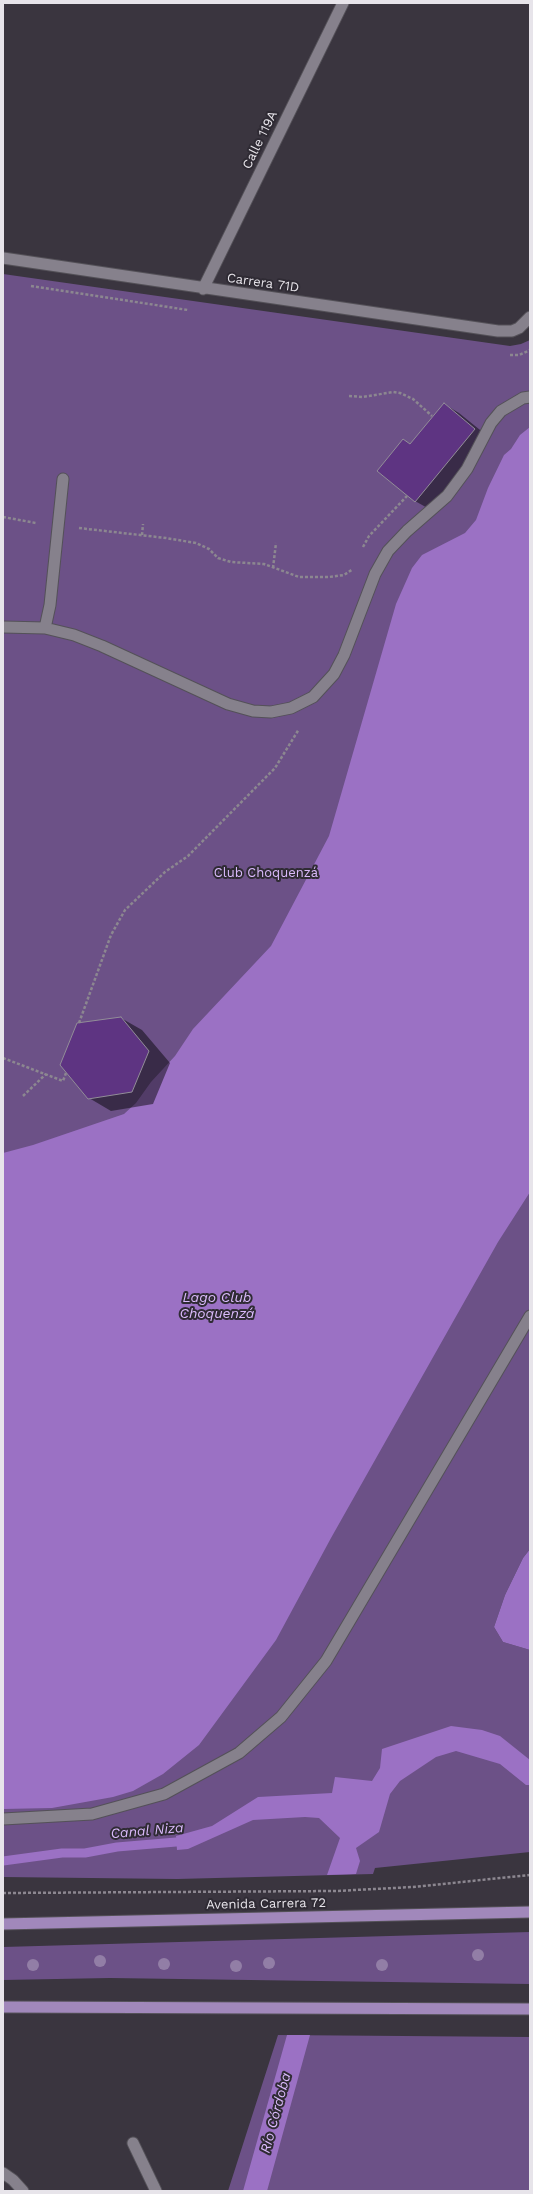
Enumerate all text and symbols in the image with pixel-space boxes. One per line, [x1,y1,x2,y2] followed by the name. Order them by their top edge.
[239,108,281,172] street label: Calle 119A
[226,270,300,296] street label: Carrera 71D
[214,865,318,881] park label: Club Choquenzá
[180,1290,254,1322] water label: Lago Club Choquenzá
[110,1819,184,1843] water label: Canal Niza
[206,1895,326,1913] street label: Avenida Carrera 72
[257,2071,295,2155] water label: Río Córdoba

